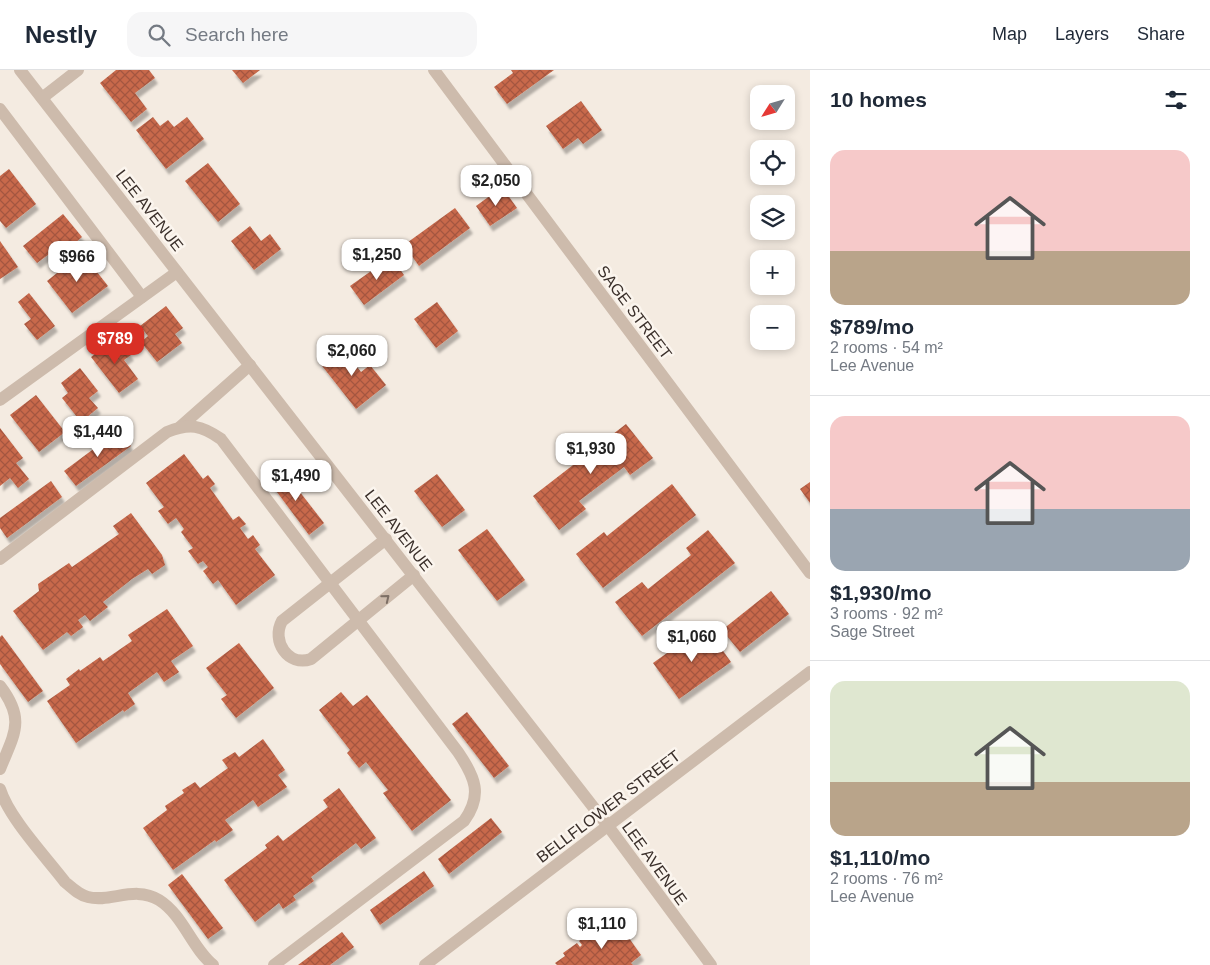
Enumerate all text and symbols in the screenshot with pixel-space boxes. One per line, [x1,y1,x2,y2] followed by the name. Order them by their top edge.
[127,12,477,57] search box
[25,21,97,48] text: Nestly
[145,21,173,49] icon: search
[185,24,289,45] text: Search here
[992,24,1027,44] text: Map
[1055,24,1109,44] text: Layers
[1137,24,1185,44] text: Share
[750,85,795,130] north arrow
[750,85,795,350] map controls
[1162,86,1190,114] icon: filters
[830,88,927,111] text: 10 homes
[750,140,795,185] button: locate
[455,164,537,207] pin: $2,050
[113,166,187,254] street label: LEE AVENUE
[472,172,520,189] text: $2,050
[965,183,1055,273] icon: home
[750,195,795,240] button: layers
[336,238,418,281] pin: $1,250
[47,240,107,283] pin: $966
[353,246,401,263] text: $1,250
[59,248,95,265] text: $966
[750,250,795,295] button: +
[594,262,675,362] street label: SAGE STREET
[750,305,795,350] button: −
[830,315,914,338] text: $789/mo
[85,322,145,365] pin: $789
[97,330,133,347] text: $789
[311,334,393,377] pin: $2,060
[830,339,943,356] text: 2 rooms · 54 m²
[328,342,376,359] text: $2,060
[830,357,914,374] text: Lee Avenue
[57,416,139,458] pin: $1,440
[74,423,122,440] text: $1,440
[550,432,632,475] pin: $1,930
[567,440,615,457] text: $1,930
[965,448,1055,538] icon: home
[255,460,337,502] pin: $1,490
[272,467,320,484] text: $1,490
[362,486,436,574] street label: LEE AVENUE
[830,581,932,604] text: $1,930/mo
[380,594,389,603] one-way arrow
[830,605,943,622] text: 3 rooms · 92 m²
[651,620,733,663] pin: $1,060
[830,623,915,640] text: Sage Street
[668,628,716,645] text: $1,060
[965,713,1055,803] icon: home
[533,747,684,866] street label: BELLFLOWER STREET
[619,818,690,908] street label: LEE AVENUE
[830,846,930,869] text: $1,110/mo
[830,870,943,887] text: 2 rooms · 76 m²
[830,888,914,905] text: Lee Avenue
[561,908,643,950] pin: $1,110
[578,915,626,932] text: $1,110

